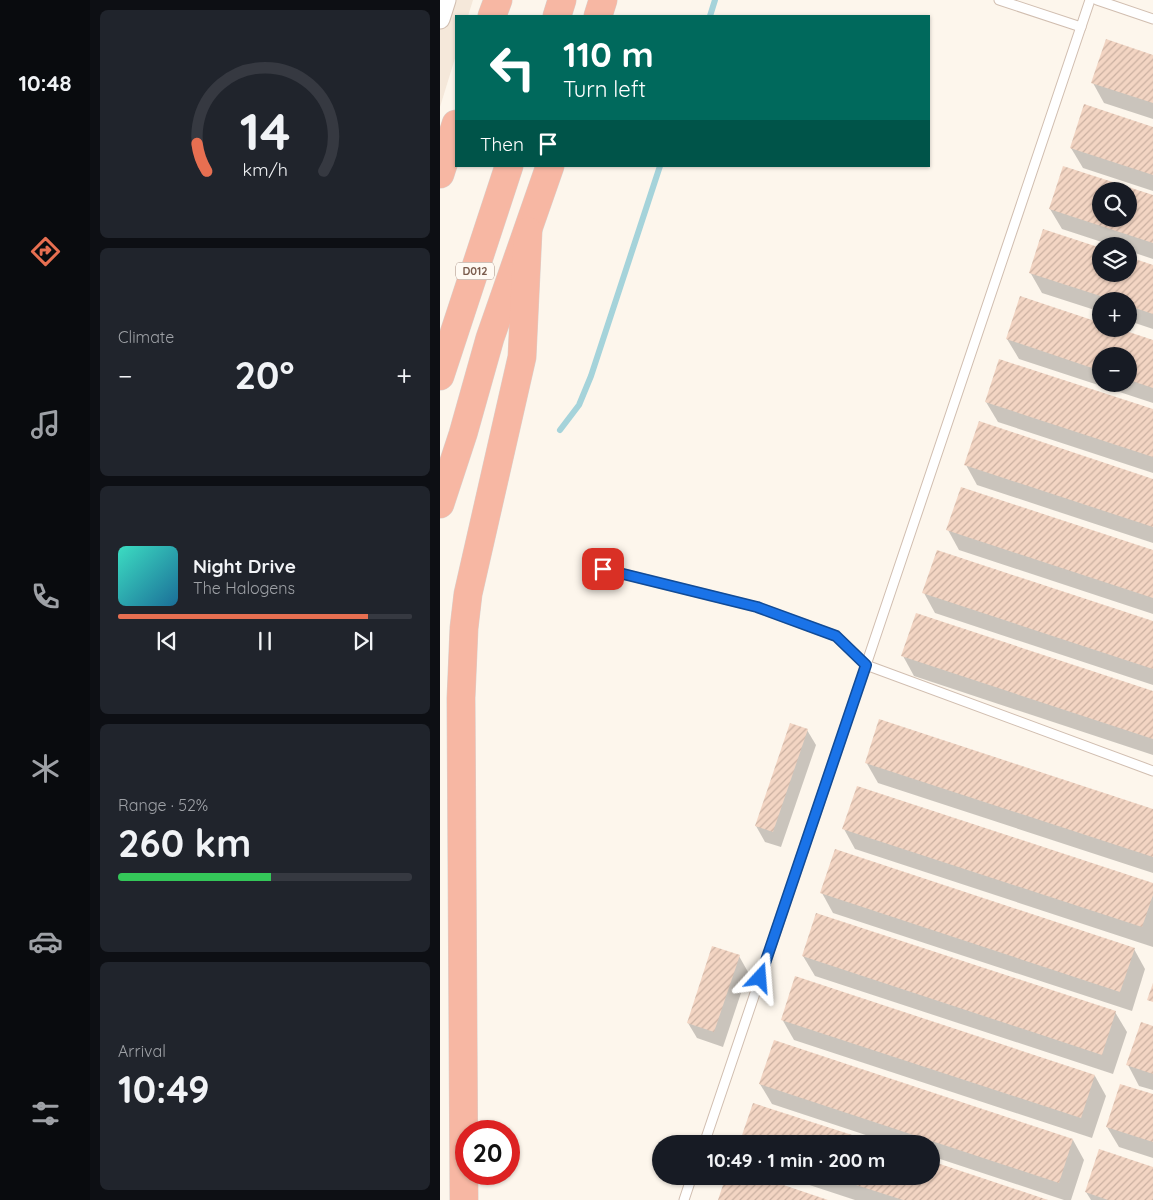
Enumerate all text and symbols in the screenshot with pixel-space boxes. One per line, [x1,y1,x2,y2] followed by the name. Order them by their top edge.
[563,32,654,76] text: 110 m
[480,35,545,100] icon: left
[18,69,72,97] text: 10:48
[563,75,646,103] text: Turn left
[240,98,290,163] text: 14
[534,130,562,158] icon: arrive
[480,132,524,156] text: Then
[242,158,288,180] text: km/h
[1092,182,1137,392] map controls
[1092,182,1137,227] button: search
[28,234,63,269] icon: directions
[1092,237,1137,282] button: layers
[456,262,494,280] road number: D012
[1092,292,1137,337] button: +
[118,327,174,347] text: Climate
[1092,347,1137,392] button: −
[234,351,294,399] text: 20°
[118,358,133,393] text: −
[396,358,412,393] text: +
[28,407,63,442] icon: music
[582,548,624,590] pin
[193,554,296,578] text: Night Drive
[589,555,617,583] icon: arrive
[193,578,295,598] text: The Halogens
[28,579,63,614] icon: phone
[153,627,181,655] icon: previous
[251,627,279,655] icon: pause
[349,627,377,655] icon: next
[28,751,63,786] icon: climate
[118,795,208,815] text: Range · 52%
[118,819,251,867] text: 260 km
[28,924,63,959] icon: car
[733,951,785,1003] position arrow
[118,1041,166,1061] text: Arrival
[118,1065,210,1113] text: 10:49
[28,1096,63,1131] icon: filters
[455,1120,520,1185] speed limit sign: 20
[707,1148,885,1172] text: 10:49 · 1 min · 200 m

